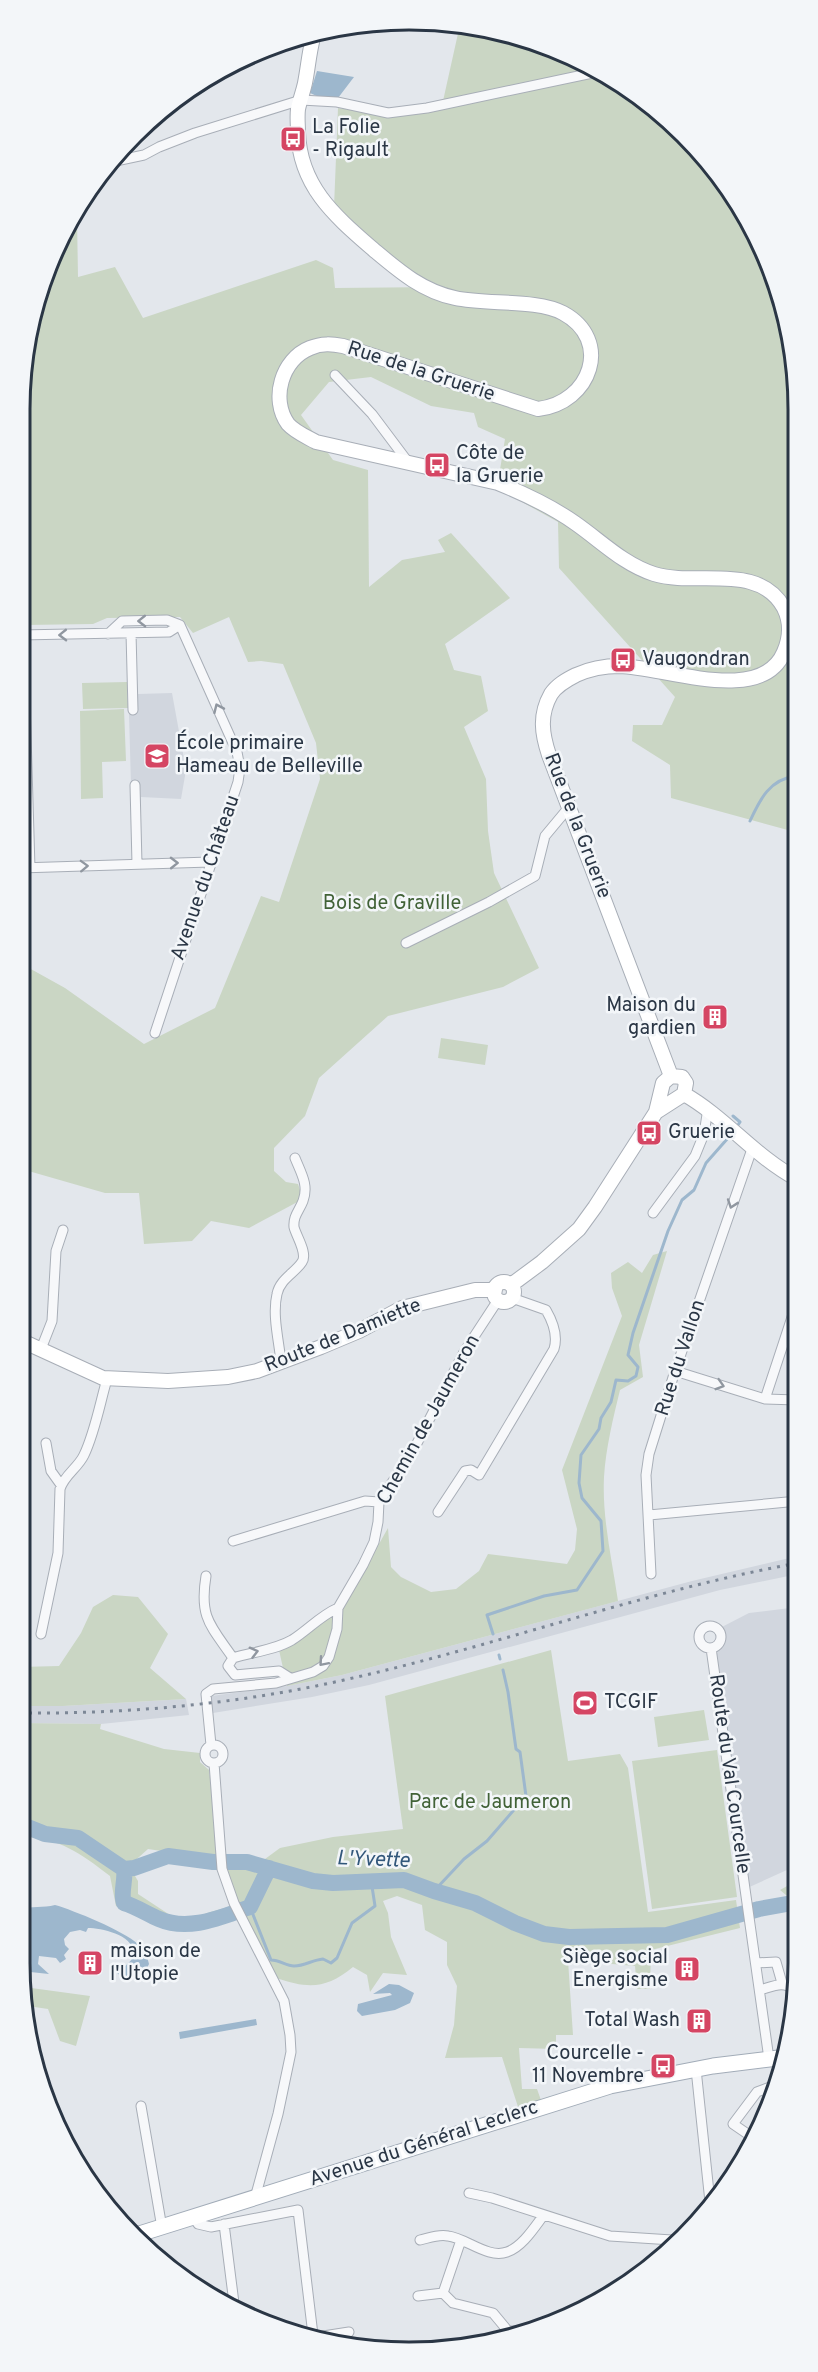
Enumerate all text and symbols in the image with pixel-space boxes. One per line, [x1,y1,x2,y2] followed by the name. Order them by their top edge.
[312,115,389,164] place label: La Folie - Rigault
[278,124,308,154] bus stop icon: La Folie - Rigault
[344,336,498,408] street label: Rue de la Gruerie
[456,441,543,490] place label: Côte de la Gruerie
[422,450,452,480] bus stop icon: Côte de la Gruerie
[137,614,146,627] one-way arrow
[59,628,68,641] one-way arrow
[608,645,638,675] bus stop icon: Vaugondran
[642,647,750,673] place label: Vaugondran
[213,703,225,714] one-way arrow
[176,729,363,780] place label: École primaire Hameau de Belleville
[142,741,172,771] school or university icon: École primaire Hameau de Belleville
[537,750,617,902] street label: Rue de la Gruerie
[166,792,246,964] street label: Avenue du Château
[169,857,178,869] one-way arrow
[79,860,88,873] one-way arrow
[323,891,461,917] park label: Bois de Graville
[606,993,696,1042] place label: Maison du gardien
[700,1002,730,1032] building icon: Maison du gardien
[634,1118,664,1148] bus stop icon: Gruerie
[668,1120,735,1146] place label: Gruerie
[727,1198,740,1209] one-way arrow
[261,1293,425,1379] street label: Route de Damiette
[650,1296,712,1420] street label: Rue du Vallon
[371,1330,487,1510] street label: Chemin de Jaumeron
[714,1378,725,1390] one-way arrow
[249,1647,259,1660] one-way arrow
[319,1656,330,1667] one-way arrow
[702,1672,756,1876] street label: Route du Val Courcelle
[570,1688,600,1718] sports icon: TCGIF
[604,1690,658,1716] place label: TCGIF
[409,1790,571,1816] park label: Parc de Jaumeron
[336,1845,411,1875] water label: L'Yvette
[110,1939,201,1988] place label: maison de l'Utopie
[562,1945,668,1994] place label: Siège social Energisme
[75,1948,105,1978] building icon: maison de l'Utopie
[672,1954,702,1984] building icon: Siège social Energisme
[684,2006,714,2036] building icon: Total Wash
[584,2008,680,2034] place label: Total Wash
[532,2041,644,2090] place label: Courcelle - 11 Novembre
[648,2051,678,2081] bus stop icon: Courcelle - 11 Novembre
[306,2095,542,2193] street label: Avenue du Général Leclerc

